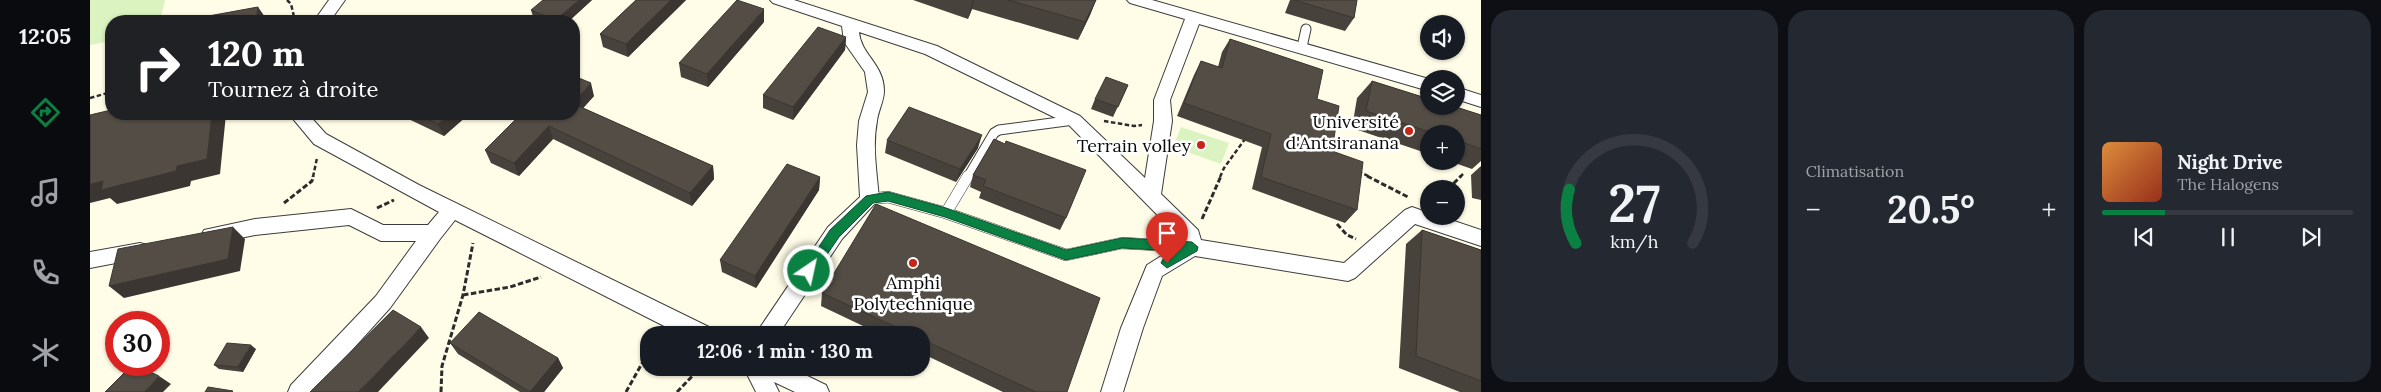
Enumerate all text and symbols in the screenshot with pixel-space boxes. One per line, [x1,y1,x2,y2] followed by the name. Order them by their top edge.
[1420,15,1465,225] map controls
[1420,15,1465,60] button: sound
[19,22,71,50] text: 12:05
[208,31,305,76] text: 120 m
[125,35,190,100] icon: right
[1420,70,1465,115] button: layers
[208,75,378,103] text: Tournez à droite
[28,95,63,130] icon: directions
[1286,110,1399,154] place label: Université d'Antsiranana
[1403,125,1415,137] marker: Université d'Antsiranana
[1420,125,1465,170] button: +
[1077,134,1191,157] place label: Terrain volley
[1195,139,1207,151] marker: Terrain volley
[2177,150,2283,174] text: Night Drive
[1806,161,1904,181] text: Climatisation
[1608,170,1660,236] text: 27
[2177,174,2279,194] text: The Halogens
[28,175,63,210] icon: music
[1420,180,1465,225] button: −
[1887,185,1975,233] text: 20.5°
[1806,192,1821,228] text: −
[2041,192,2056,228] text: +
[1146,212,1188,263] pin
[1153,219,1181,247] icon: arrive
[2130,223,2158,251] icon: previous
[2214,223,2242,251] icon: pause
[2297,223,2325,251] icon: next
[1610,230,1659,253] text: km/h
[782,244,834,296] position arrow
[28,255,63,290] icon: phone
[907,257,919,269] marker: Amphi Polytechnique
[853,271,973,315] place label: Amphi Polytechnique
[105,311,170,376] speed limit sign: 30
[28,335,63,370] icon: climate
[697,339,873,363] text: 12:06 · 1 min · 130 m

